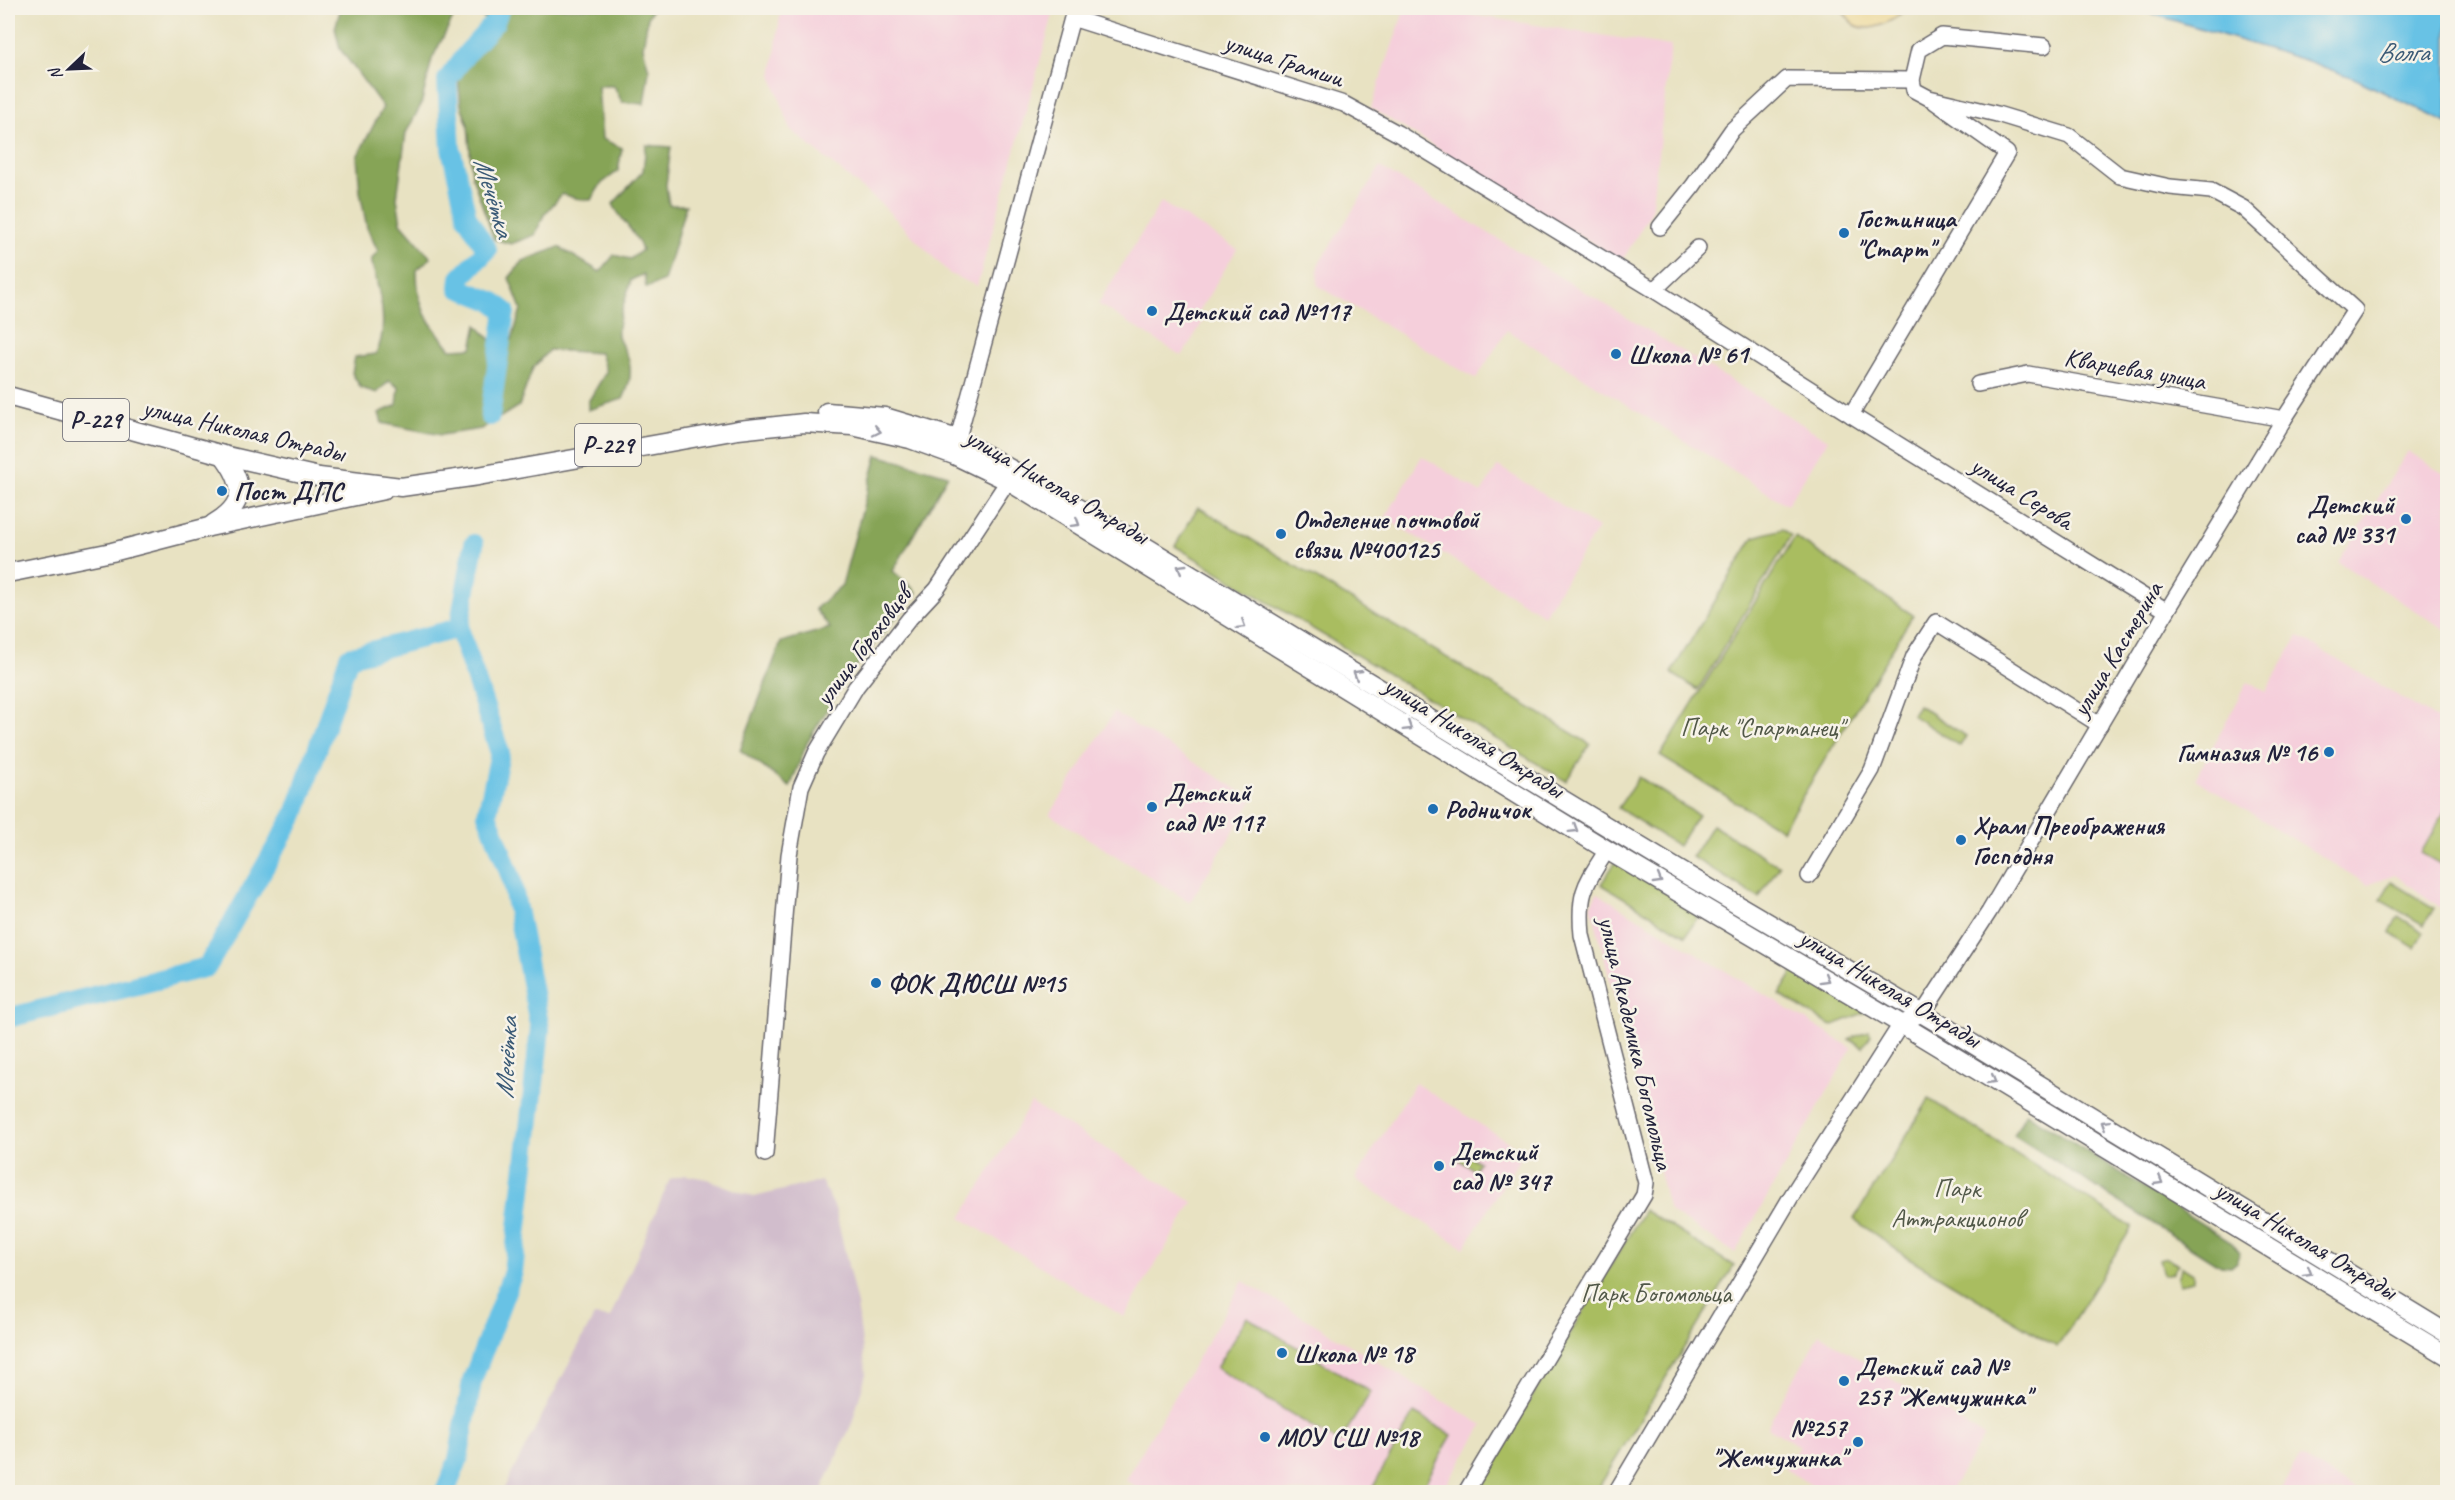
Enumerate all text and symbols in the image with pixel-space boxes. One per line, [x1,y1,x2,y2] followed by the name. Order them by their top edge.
[1218,25,1349,95] street label: улица Грамши
[2377,35,2431,69] water label: Волга
[39,39,99,99] north arrow
[44,63,67,83] text: N
[466,153,523,243] water label: Мечётка
[1856,202,1958,265] place label: Гостиница "Старт"
[1837,226,1851,240] marker: Гостиница "Старт"
[1164,295,1352,328] place label: Детский сад №117
[1145,304,1159,318] marker: Детский сад №117
[1628,338,1751,371] place label: Школа № 61
[2062,340,2210,398] street label: Кварцевая улица
[1609,347,1623,361] marker: Школа № 61
[138,390,350,470] street label: улица Николая Отрады
[63,399,129,441] road number: Р-229
[958,419,1157,553] street label: улица Николая Отрады
[871,423,881,436] one-way arrow
[575,424,641,466] road number: Р-229
[1963,448,2081,539] street label: улица Серова
[234,475,346,508] place label: Пост ДПС
[215,484,229,498] marker: Пост ДПС
[2294,488,2397,551] place label: Детский сад № 331
[1293,503,1481,566] place label: Отделение почтовой связи №400125
[2399,512,2413,526] marker: Детский сад № 331
[1069,515,1080,526] one-way arrow
[1274,527,1288,541] marker: Отделение почтовой связи №400125
[1177,564,1187,576] one-way arrow
[2063,574,2171,724] street label: улица Кастерина
[806,575,922,714] street label: улица Гороховцев
[1236,617,1246,629] one-way arrow
[1376,667,1572,807] street label: улица Николая Отрады
[1353,669,1363,681] one-way arrow
[1681,711,1848,744] park label: Парк "Спартанец"
[1402,719,1412,731] one-way arrow
[2177,736,2319,769] place label: Гимназия № 16
[2322,745,2336,759] marker: Гимназия № 16
[1164,776,1266,839] place label: Детский сад № 117
[1445,793,1533,826] place label: Родничок
[1145,800,1159,814] marker: Детский сад № 117
[1426,802,1440,816] marker: Родничок
[1973,809,2165,872] place label: Храм Преображения Господня
[1567,822,1578,833] one-way arrow
[1954,833,1968,847] marker: Храм Преображения Господня
[1652,872,1662,884] one-way arrow
[1590,911,1682,1174] street label: улица Академика Богомольца
[1791,920,1989,1056] street label: улица Николая Отрады
[888,967,1068,1000] place label: ФОК ДЮСШ №15
[1819,972,1829,984] one-way arrow
[869,976,883,990] marker: ФОК ДЮСШ №15
[487,1014,525,1099] water label: Мечётка
[1986,1072,1996,1084] one-way arrow
[2101,1120,2111,1132] one-way arrow
[1451,1135,1553,1198] place label: Детский сад № 347
[1432,1159,1446,1173] marker: Детский сад № 347
[1891,1172,2029,1235] park label: Парк Аттракционов
[2207,1172,2405,1308] street label: улица Николая Отрады
[2153,1174,2163,1186] one-way arrow
[2302,1264,2312,1276] one-way arrow
[1581,1277,1733,1310] park label: Парк Богомольца
[1294,1337,1417,1370] place label: Школа № 18
[1275,1346,1289,1360] marker: Школа № 18
[1856,1350,2037,1413] place label: Детский сад № 257 "Жемчужинка"
[1837,1374,1851,1388] marker: Детский сад № 257 "Жемчужинка"
[1712,1411,1852,1474] place label: №257 "Жемчужинка"
[1277,1421,1422,1454] place label: МОУ СШ №18
[1258,1430,1272,1444] marker: МОУ СШ №18
[1851,1435,1865,1449] marker: №257 "Жемчужинка"

